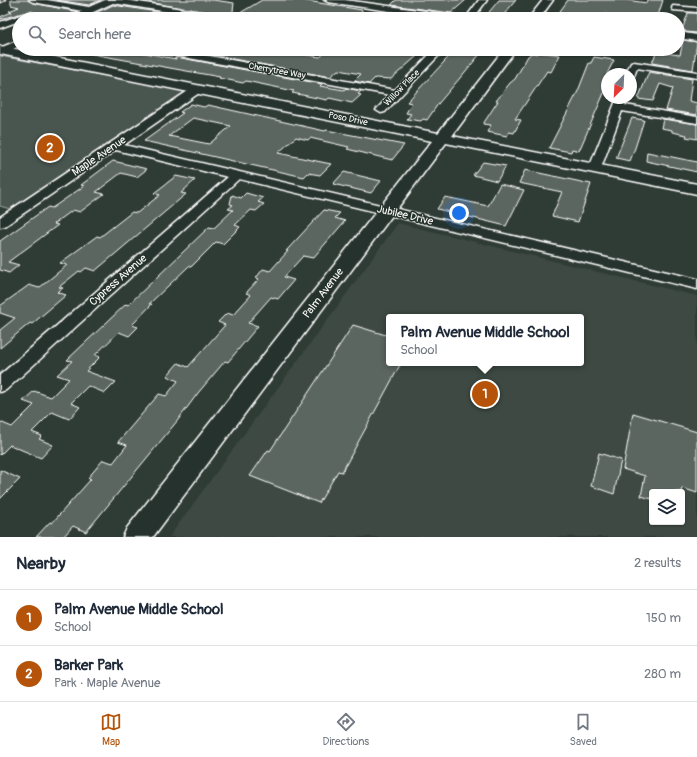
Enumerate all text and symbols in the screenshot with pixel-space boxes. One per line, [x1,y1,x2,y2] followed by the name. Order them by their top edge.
[12,12,685,56] search box
[26,23,48,45] icon: search
[58,25,131,44] text: Search here
[248,61,307,81] street label: Cherrytree Way
[382,67,423,109] street label: Willow Place
[601,68,637,104] north arrow
[327,110,369,128] street label: Poso Drive
[37,133,63,163] pin: 2
[69,133,129,179] street label: Maple Avenue
[376,202,435,228] street label: Jubilee Drive
[449,203,469,223] your location
[87,251,150,308] street label: Cypress Avenue
[300,265,346,321] street label: Palm Avenue
[386,314,584,366] popup
[400,323,570,342] text: Palm Avenue Middle School
[400,342,438,358] text: School
[472,379,498,409] pin: 1
[649,489,685,525] map controls
[649,489,685,525] button: layers
[16,553,65,574] text: Nearby
[634,555,681,571] text: 2 results
[54,600,224,619] text: Palm Avenue Middle School
[26,610,32,626] text: 1
[646,610,681,626] text: 150 m
[54,619,91,635] text: School
[54,656,123,675] text: Barker Park
[25,666,33,682] text: 2
[644,666,681,682] text: 280 m
[54,675,160,691] text: Park · Maple Avenue
[100,711,122,748] tab: Map
[322,711,369,748] tab: Directions
[570,711,597,748] tab: Saved

